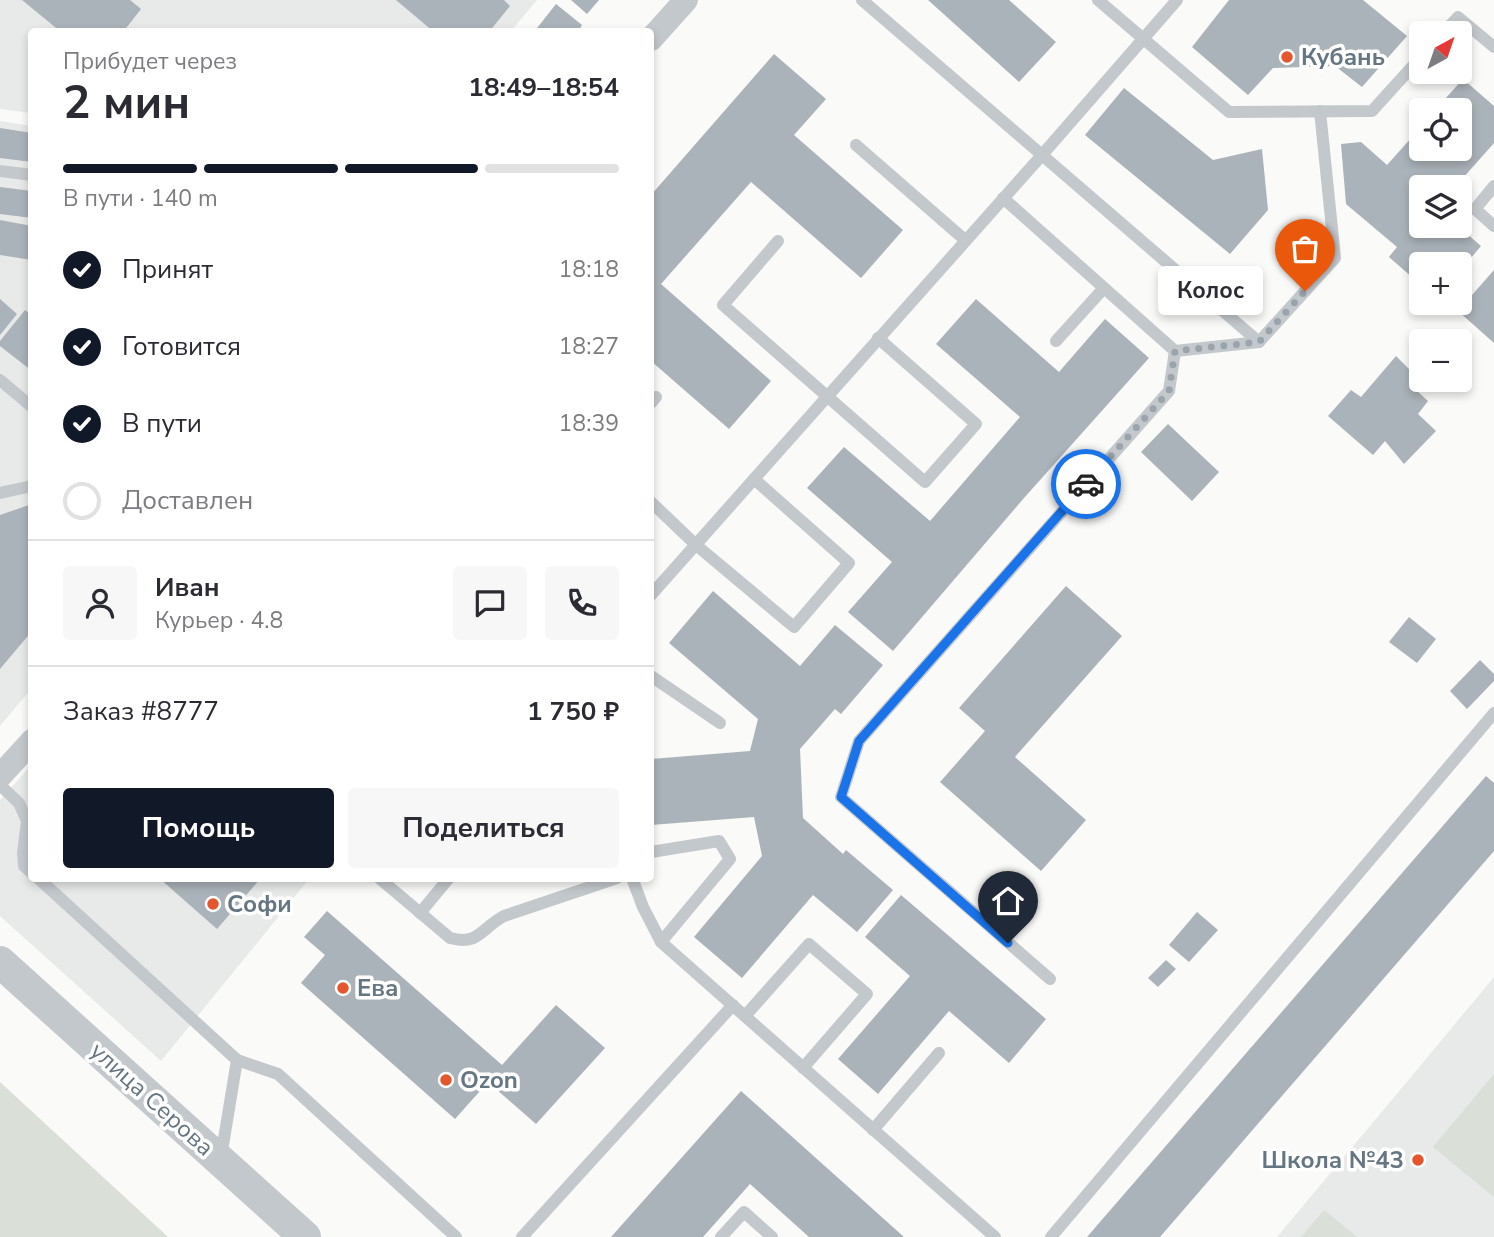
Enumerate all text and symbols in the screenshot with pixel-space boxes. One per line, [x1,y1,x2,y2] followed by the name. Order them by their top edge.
[1409,21,1472,84] north arrow
[1409,21,1472,392] map controls
[1301,41,1385,73] place label: Кубань
[63,46,237,77] text: Прибудет через
[1279,49,1295,65] marker: Кубань
[468,70,619,105] text: 18:49–18:54
[63,71,190,134] text: 2 мин
[1409,98,1472,161] button: locate
[1409,175,1472,238] button: layers
[63,183,218,214] text: В пути · 140 m
[1275,219,1335,291] pin
[1286,230,1324,268] icon: bag
[63,251,101,289] icon: check
[122,252,213,287] text: Принят
[1409,252,1472,315] button: +
[559,254,619,285] text: 18:18
[1158,266,1263,316] callout: Колос
[1177,275,1244,306] text: Колос
[63,328,101,366] icon: check
[122,329,241,364] text: Готовится
[1409,329,1472,392] button: −
[559,331,619,362] text: 18:27
[63,405,101,443] icon: check
[122,406,202,441] text: В пути
[559,408,619,439] text: 18:39
[1051,449,1121,519] courier
[1067,465,1105,503] icon: car
[122,483,253,518] text: Доставлен
[63,566,137,640] button: person
[453,566,527,640] button: chat
[545,566,619,640] button: phone
[155,570,220,605] text: Иван
[155,605,283,636] text: Курьер · 4.8
[63,694,219,729] text: Заказ #8777
[527,694,619,729] text: 1 750 ₽
[63,788,334,868] button: Помощь
[348,788,619,868] button: Поделиться
[978,871,1038,943] pin
[989,882,1027,920] icon: home
[227,888,292,920] place label: Софи
[205,896,221,912] marker: Софи
[357,972,398,1004] place label: Ева
[335,980,351,996] marker: Ева
[83,1035,221,1163] street label: улица Серова
[460,1064,518,1096] place label: Ozon
[438,1072,454,1088] marker: Ozon
[1261,1144,1404,1176] place label: Школа №43
[1410,1152,1426,1168] marker: Школа №43

